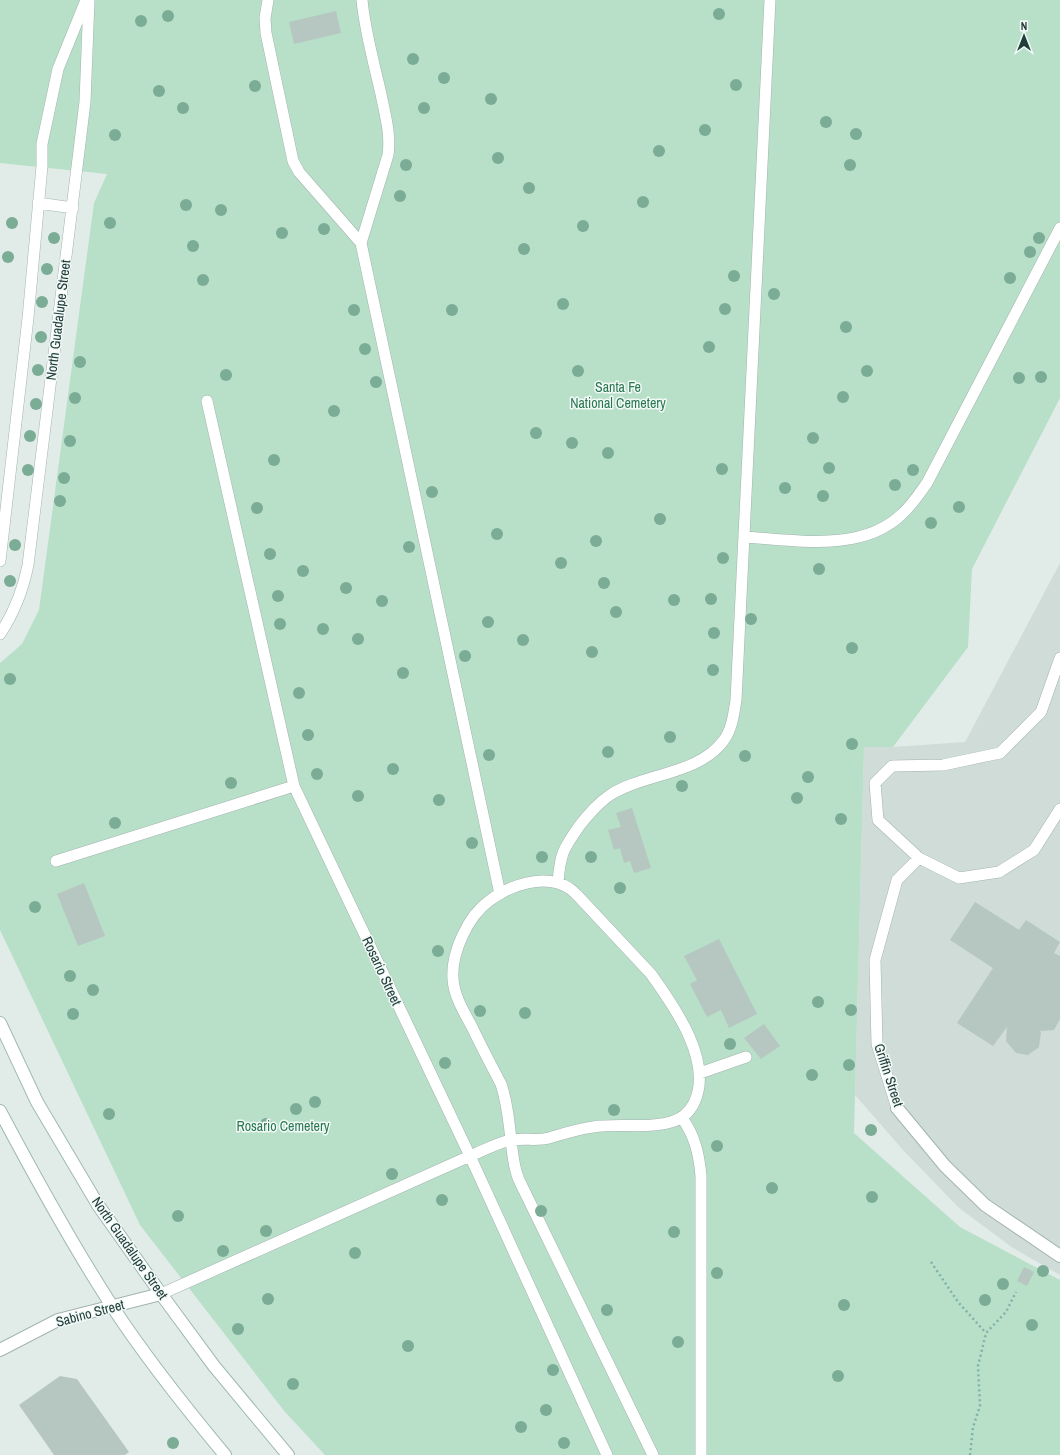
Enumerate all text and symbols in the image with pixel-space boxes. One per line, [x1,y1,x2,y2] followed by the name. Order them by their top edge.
[1004,16,1044,56] north arrow
[1021,19,1027,33] text: N
[42,259,74,381] street label: North Guadalupe Street
[570,378,666,412] park label: Santa Fe National Cemetery
[358,934,406,1008] street label: Rosario Street
[870,1041,908,1109] street label: Griffin Street
[236,1117,330,1135] park label: Rosario Cemetery
[88,1193,172,1303] street label: North Guadalupe Street
[54,1295,126,1331] street label: Sabino Street

